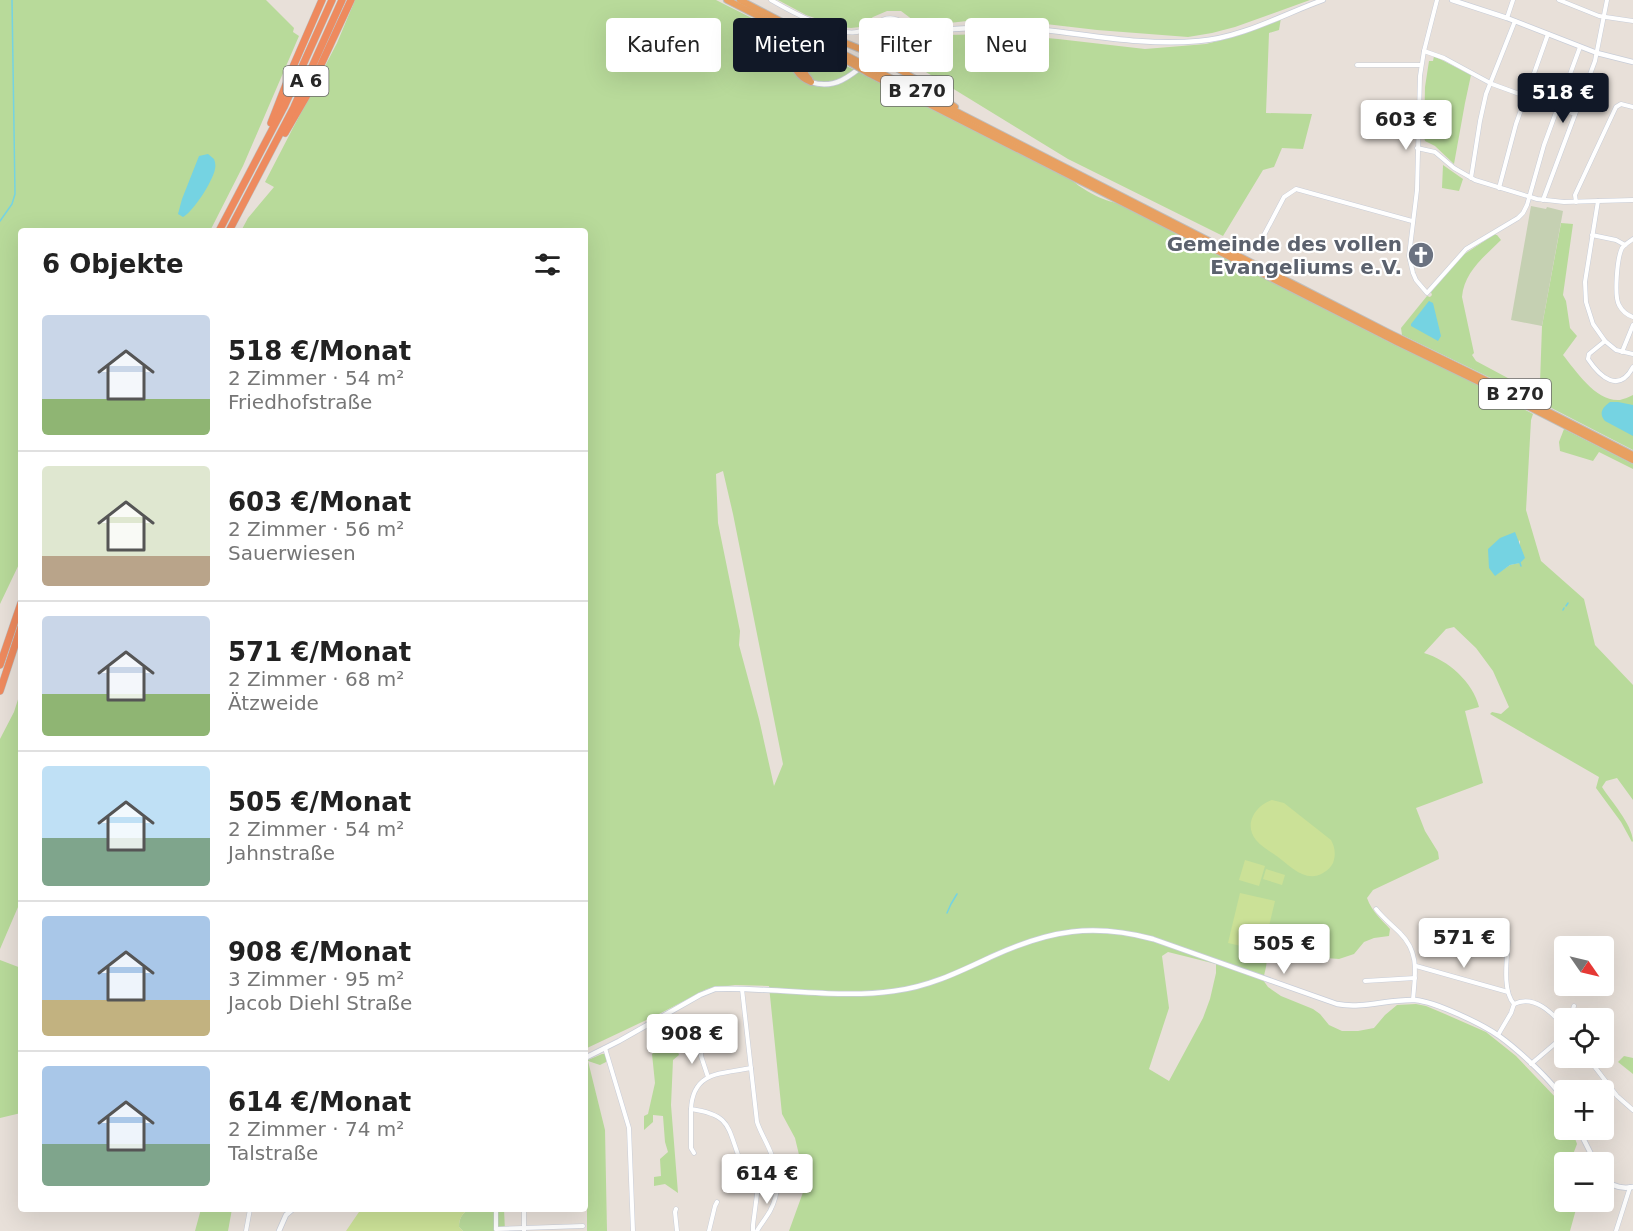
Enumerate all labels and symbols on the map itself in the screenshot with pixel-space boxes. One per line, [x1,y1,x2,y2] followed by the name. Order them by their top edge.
[284,66,328,96] road number: A 6
[1521,73,1605,124] pin: 518 €
[881,76,953,106] road number: B 270
[1364,100,1448,151] pin: 603 €
[1167,232,1402,279] place label: Gemeinde des vollen Evangeliums e.V.
[1406,240,1436,270] church icon: Gemeinde des vollen Evangeliums e.V.
[1479,379,1551,409] road number: B 270
[1422,918,1506,969] pin: 571 €
[1242,924,1326,975] pin: 505 €
[1554,936,1614,996] north arrow
[650,1014,734,1065] pin: 908 €
[725,1154,809,1205] pin: 614 €

